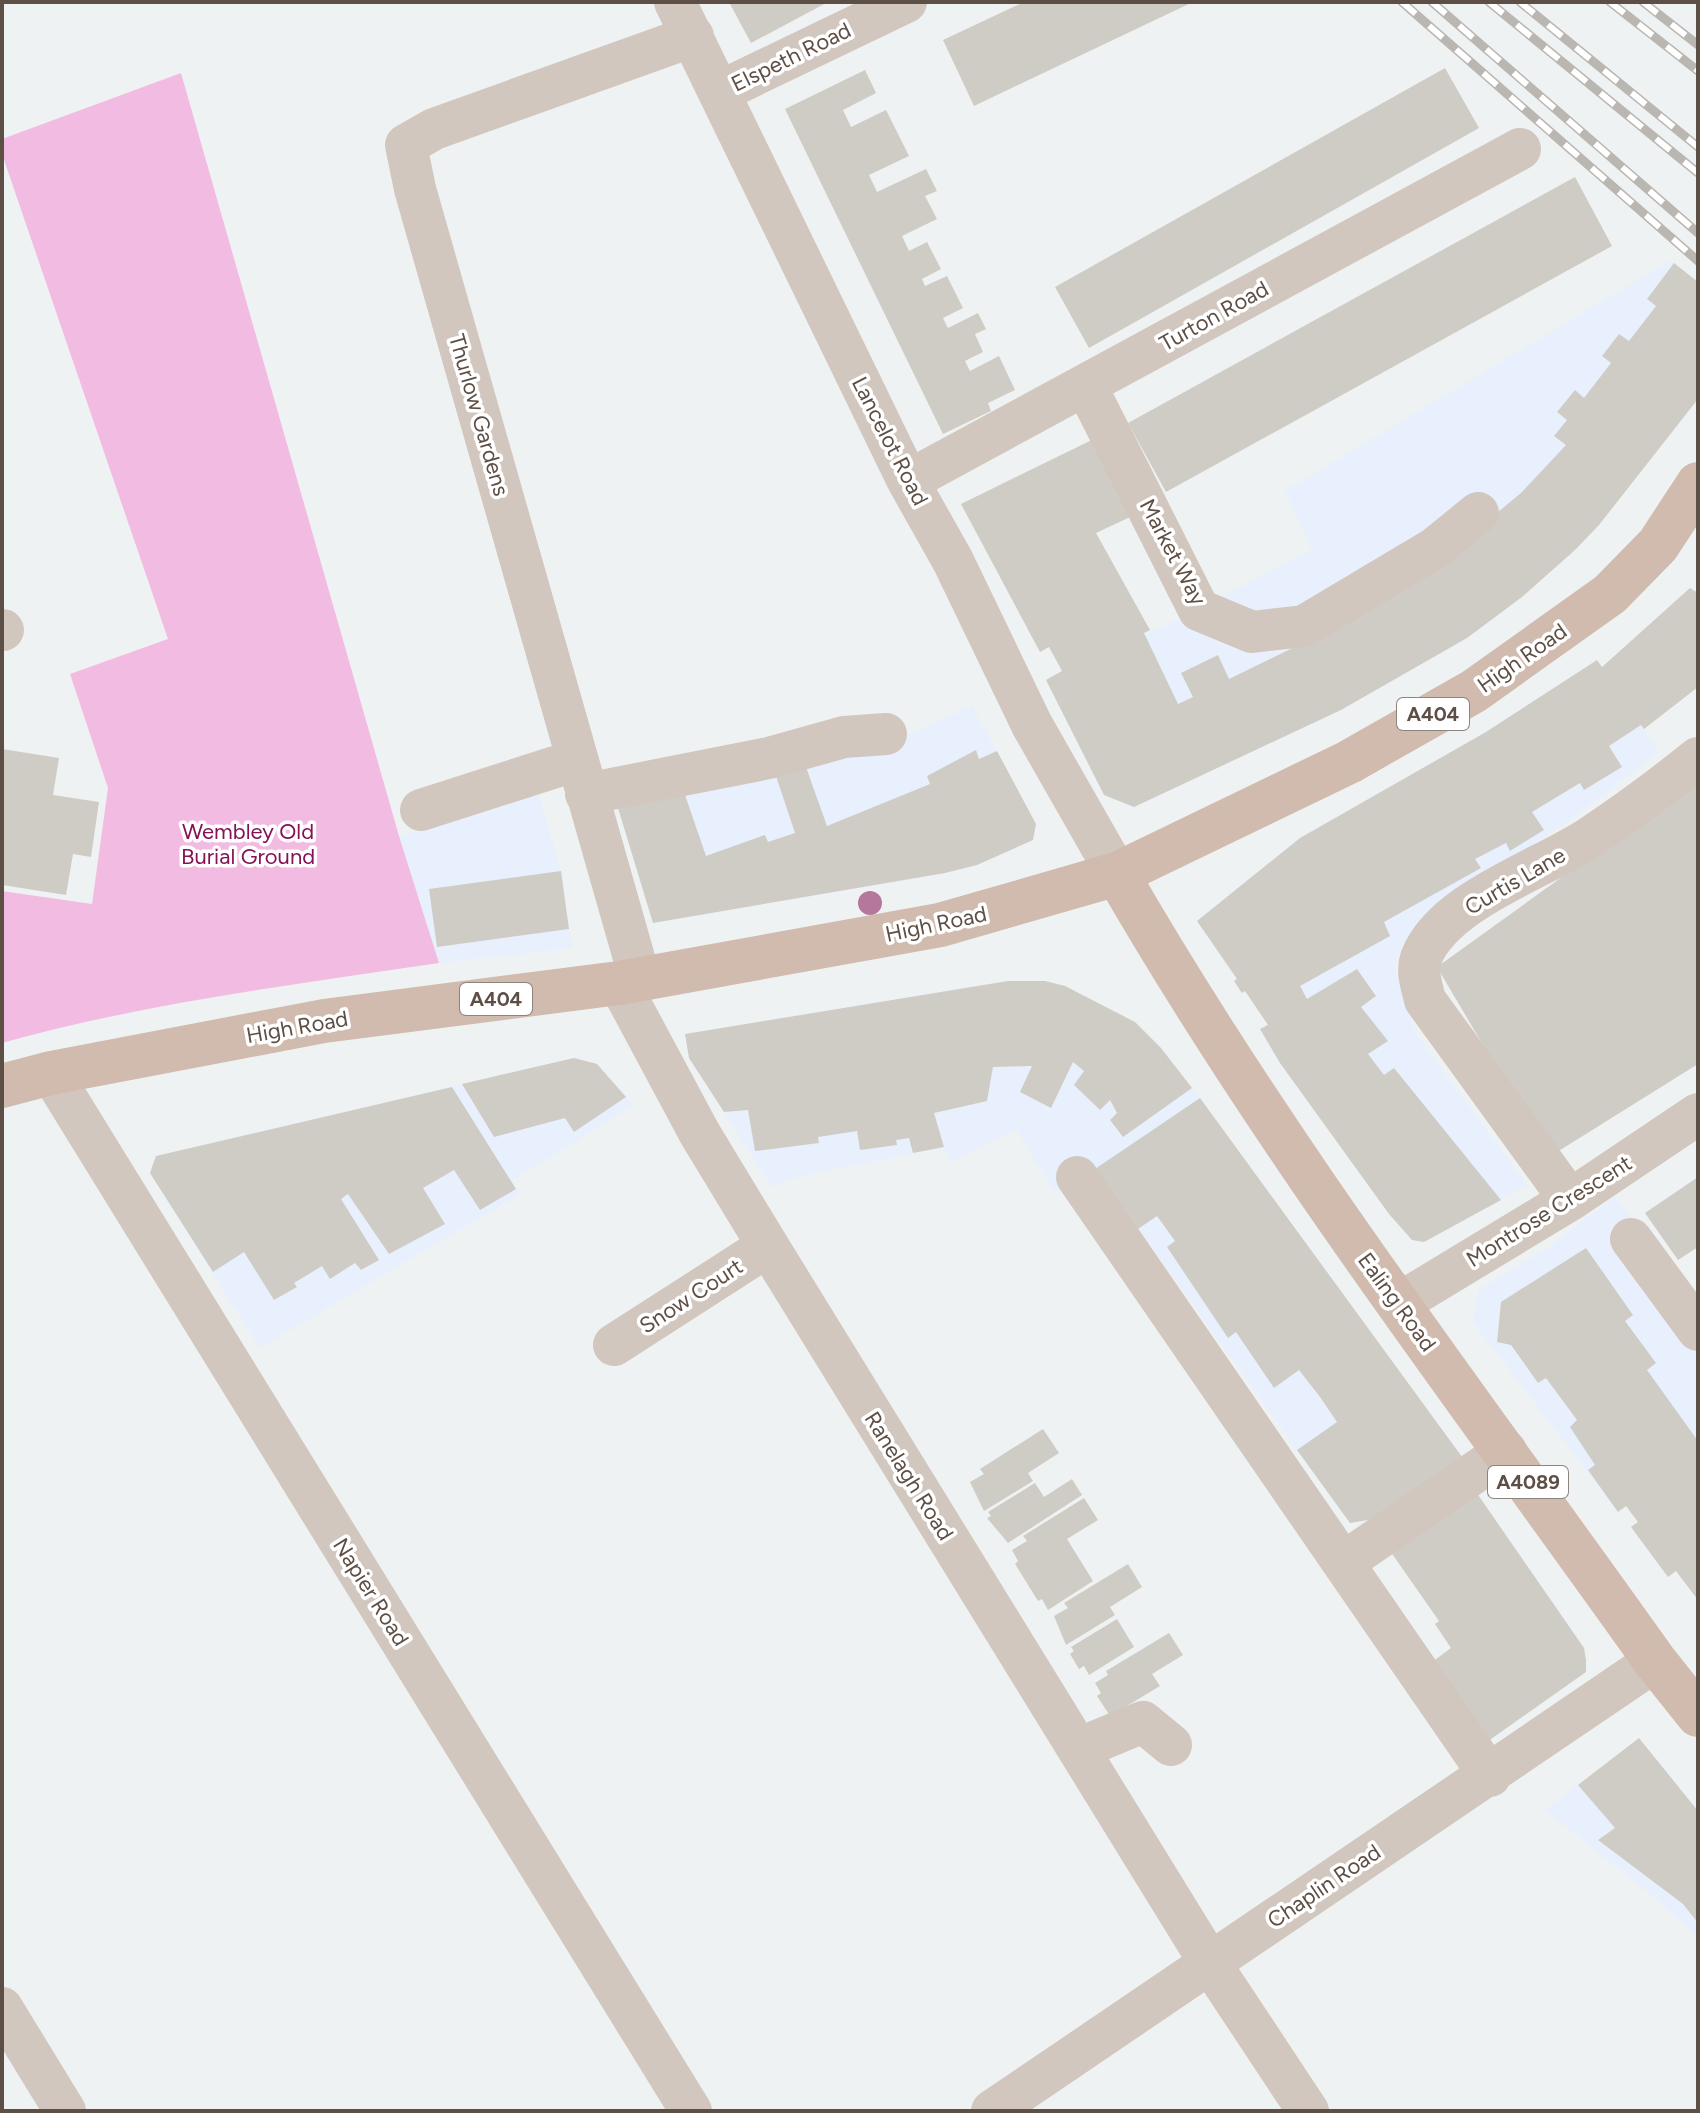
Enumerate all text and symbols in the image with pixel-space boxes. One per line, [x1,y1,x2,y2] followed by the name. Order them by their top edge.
[727,16,855,98] street label: Elspeth Road
[1155,275,1273,357] street label: Turton Road
[443,331,515,499] street label: Thurlow Gardens
[846,372,934,510] street label: Lancelot Road
[1134,494,1212,610] street label: Market Way
[1472,617,1572,699] street label: High Road
[1397,698,1469,730] road number: A404
[181,818,315,870] park label: Wembley Old Burial Ground
[1460,841,1570,921] street label: Curtis Lane
[883,900,989,948] street label: High Road
[460,983,532,1015] road number: A404
[244,1005,350,1049] street label: High Road
[1461,1149,1637,1273] street label: Montrose Crescent
[1352,1247,1442,1357] street label: Ealing Road
[634,1253,748,1339] street label: Snow Court
[859,1407,959,1545] street label: Ranelagh Road
[1488,1466,1568,1498] road number: A4089
[327,1533,415,1651] street label: Napier Road
[1262,1838,1386,1934] street label: Chaplin Road

